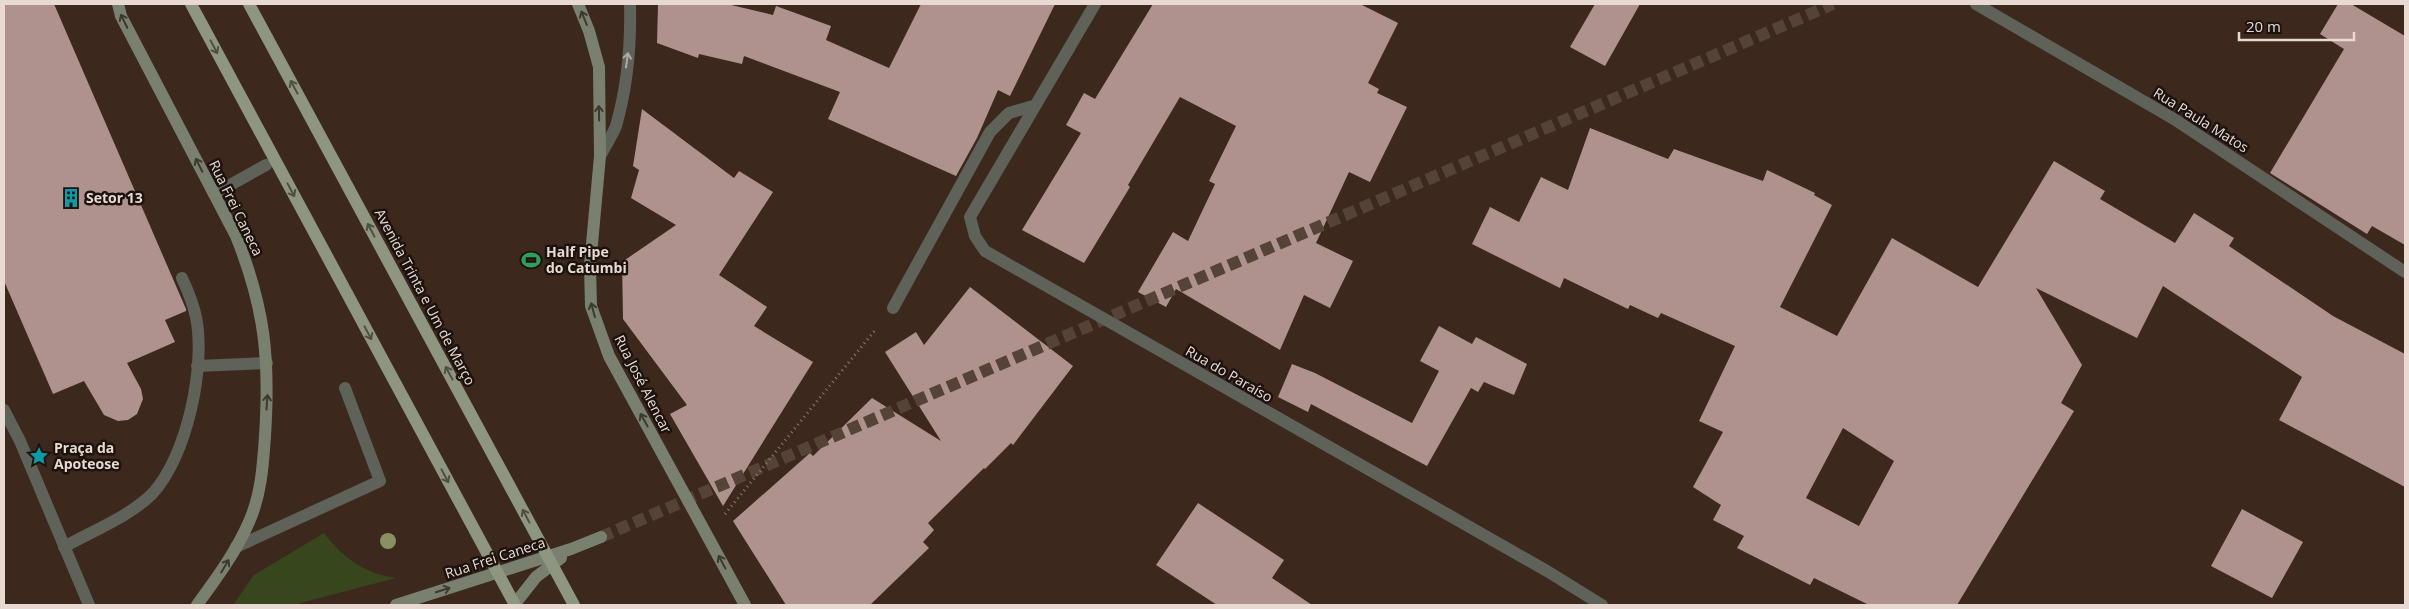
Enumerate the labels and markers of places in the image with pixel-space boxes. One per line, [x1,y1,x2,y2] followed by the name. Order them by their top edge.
[60,187,82,209] building icon: Setor 13
[86,188,143,207] place label: Setor 13
[546,242,627,277] place label: Half Pipe do Catumbi
[520,249,542,271] sports icon: Half Pipe do Catumbi
[54,438,119,473] place label: Praça da Apoteose
[28,445,50,467] place icon: Praça da Apoteose

